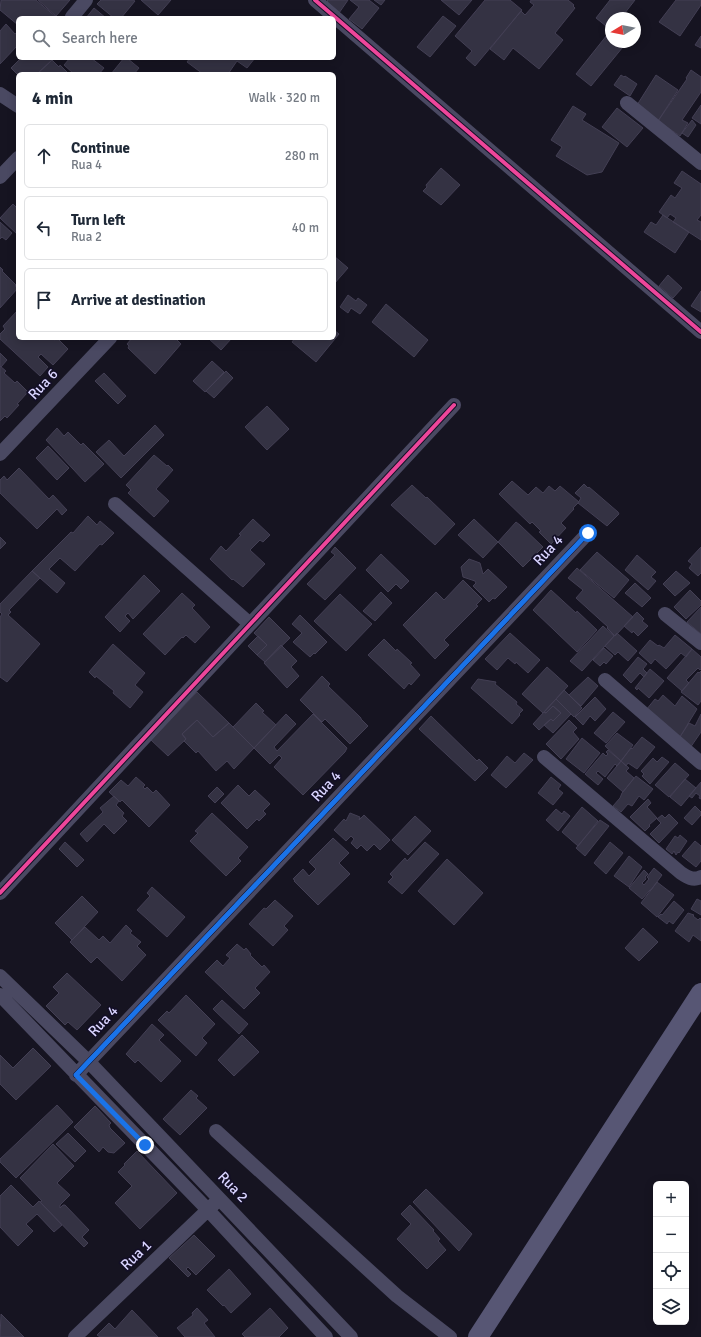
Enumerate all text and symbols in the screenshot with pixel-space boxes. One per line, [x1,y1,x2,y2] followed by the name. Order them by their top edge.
[605,12,641,48] north arrow
[16,16,336,60] search box
[30,27,52,49] icon: search
[62,29,138,47] text: Search here
[32,88,73,109] text: 4 min
[249,90,320,106] text: Walk · 320 m
[71,139,130,157] text: Continue
[33,145,55,167] icon: ahead
[285,148,319,164] text: 280 m
[71,157,102,173] text: Rua 4
[71,211,125,229] text: Turn left
[33,217,55,239] icon: left
[292,220,319,236] text: 40 m
[71,229,102,245] text: Rua 2
[33,289,55,311] icon: arrive
[71,291,206,309] text: Arrive at destination
[24,365,62,403] street label: Rua 6
[579,524,597,542] route start
[529,531,567,569] street label: Rua 4
[307,767,345,805] street label: Rua 4
[84,1002,122,1040] street label: Rua 4
[136,1136,154,1154] route end
[214,1168,252,1206] street label: Rua 2
[653,1181,689,1325] map controls
[653,1181,689,1217] button: +
[653,1217,689,1253] button: −
[117,1236,155,1274] street label: Rua 1
[653,1253,689,1289] button: locate
[653,1289,689,1325] button: layers

